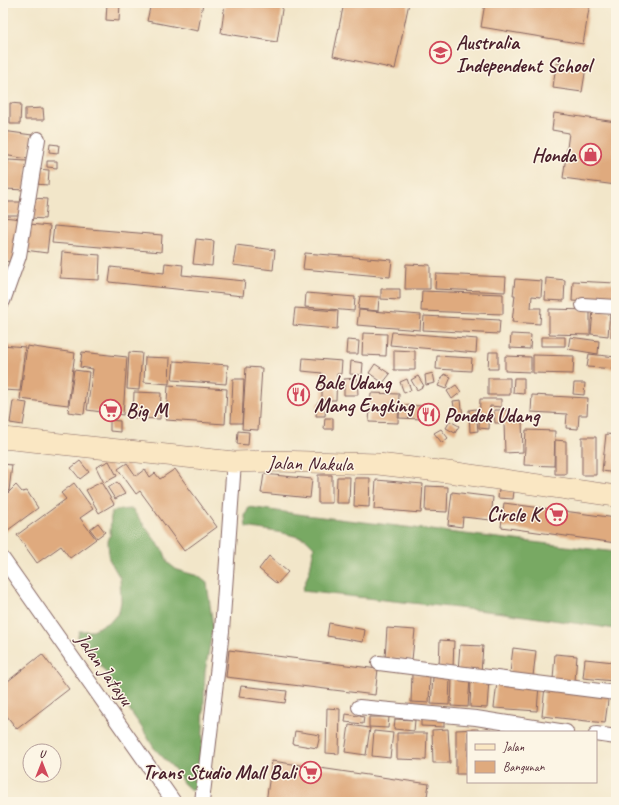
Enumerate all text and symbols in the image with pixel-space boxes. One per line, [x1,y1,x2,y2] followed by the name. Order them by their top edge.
[456,30,595,78] place label: Australia Independent School
[428,40,454,66] school or university icon: Australia Independent School
[578,142,604,168] shop icon: Honda
[532,143,578,168] place label: Honda
[314,370,416,418] place label: Bale Udang Mang Engking
[286,381,312,407] restaurant icon: Bale Udang Mang Engking
[98,397,124,423] supermarket icon: Big M
[126,398,169,423] place label: Big M
[416,402,442,428] restaurant icon: Pondok Udang
[444,403,541,428] place label: Pondok Udang
[266,450,355,477] street label: Jalan Nakula
[543,501,569,527] supermarket icon: Circle K
[487,502,544,527] place label: Circle K
[70,627,140,712] street label: Jalan Jatayu
[467,731,597,783] legend
[502,739,525,755] text: Jalan
[22,743,62,783] north arrow
[39,746,47,760] text: U
[298,759,324,785] supermarket icon: Trans Studio Mall Bali
[503,759,545,775] text: Bangunan
[142,760,299,785] place label: Trans Studio Mall Bali

